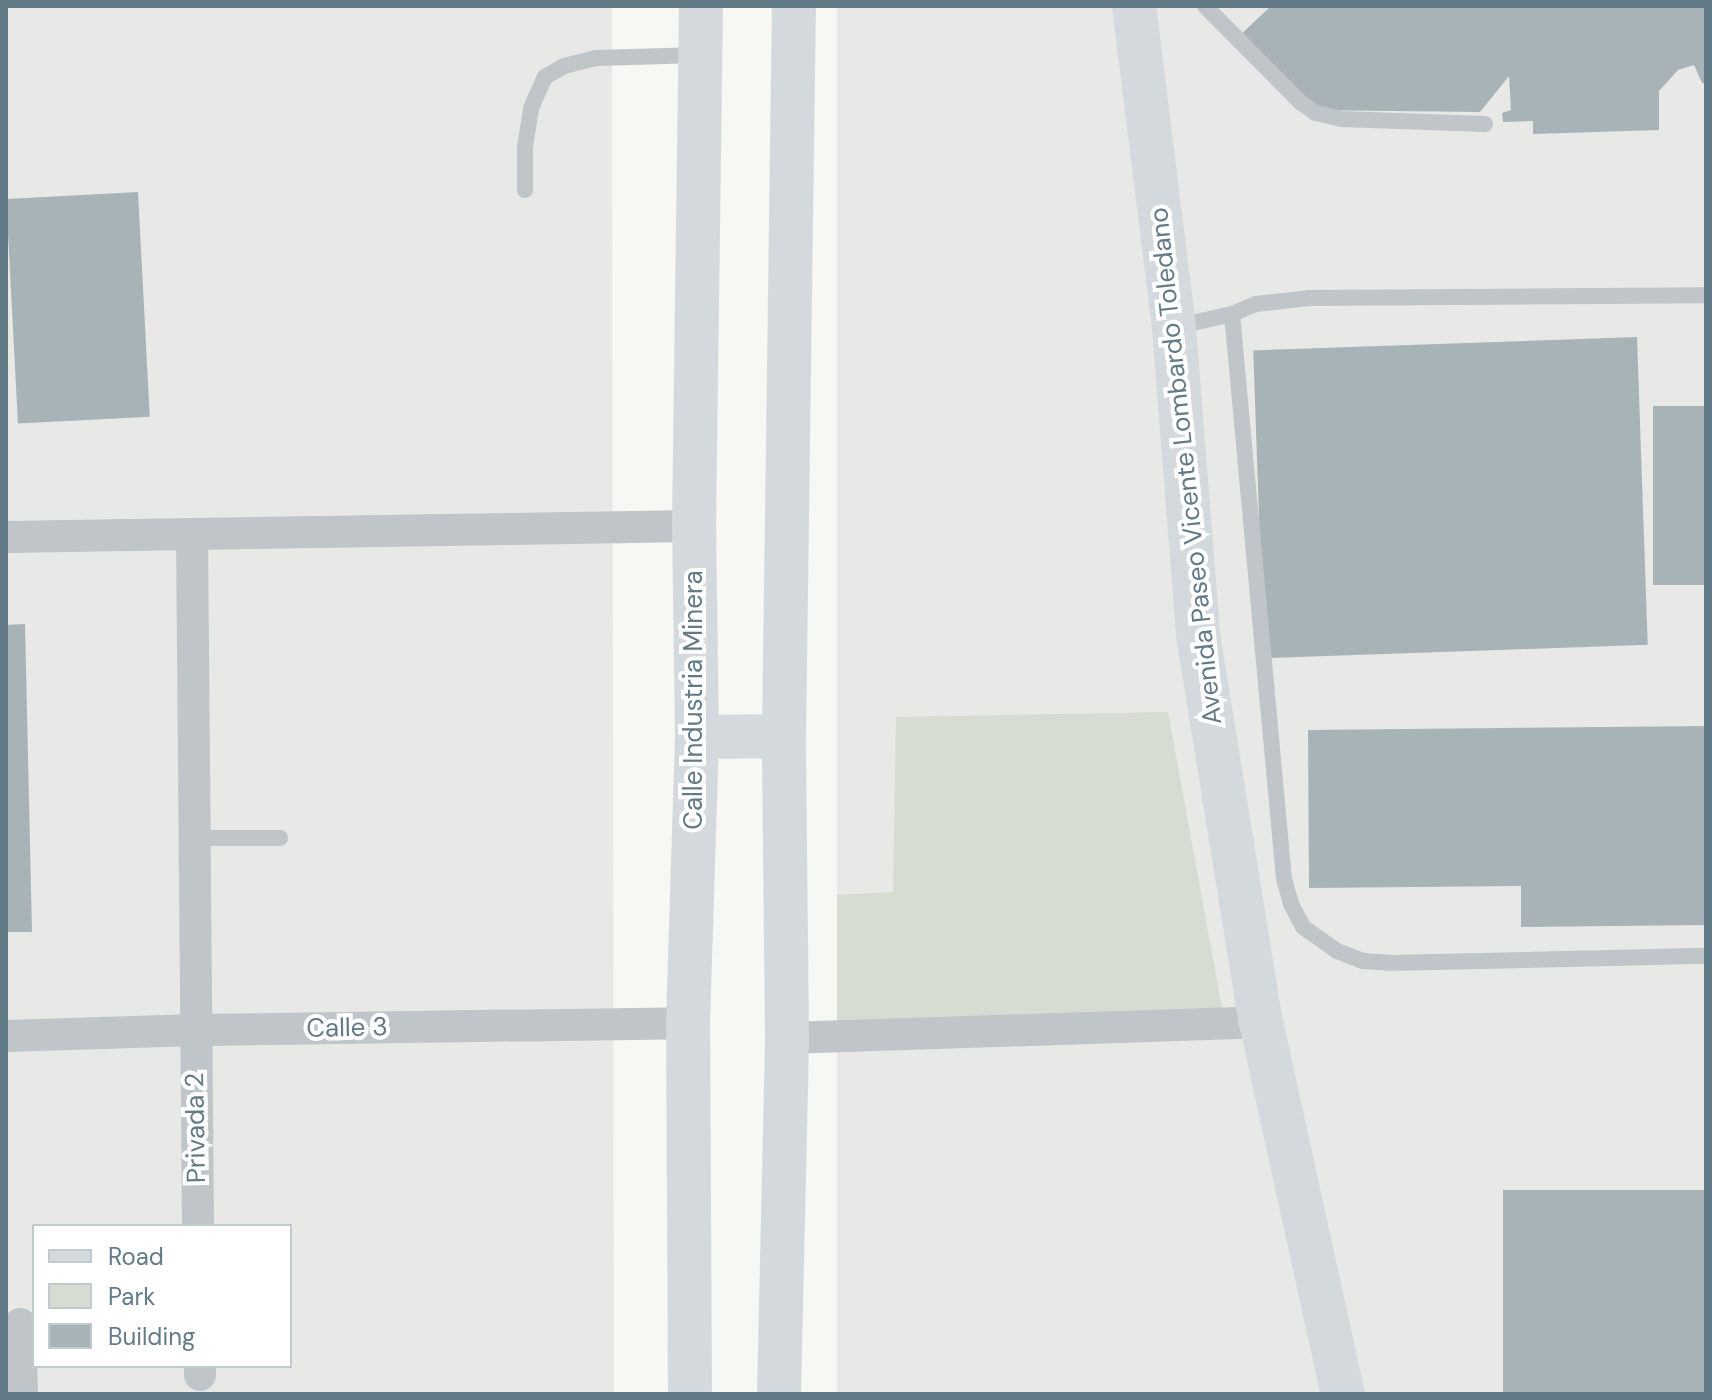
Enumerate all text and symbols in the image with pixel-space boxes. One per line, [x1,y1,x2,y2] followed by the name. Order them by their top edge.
[1143,206,1229,726] street label: Avenida Paseo Vicente Lombardo Toledano
[678,570,710,830] street label: Calle Industria Minera
[306,1012,388,1044] street label: Calle 3
[179,1072,213,1184] street label: Privada 2
[32,1224,292,1368] legend
[108,1241,164,1272] text: Road
[108,1281,155,1312] text: Park
[108,1321,195,1352] text: Building

